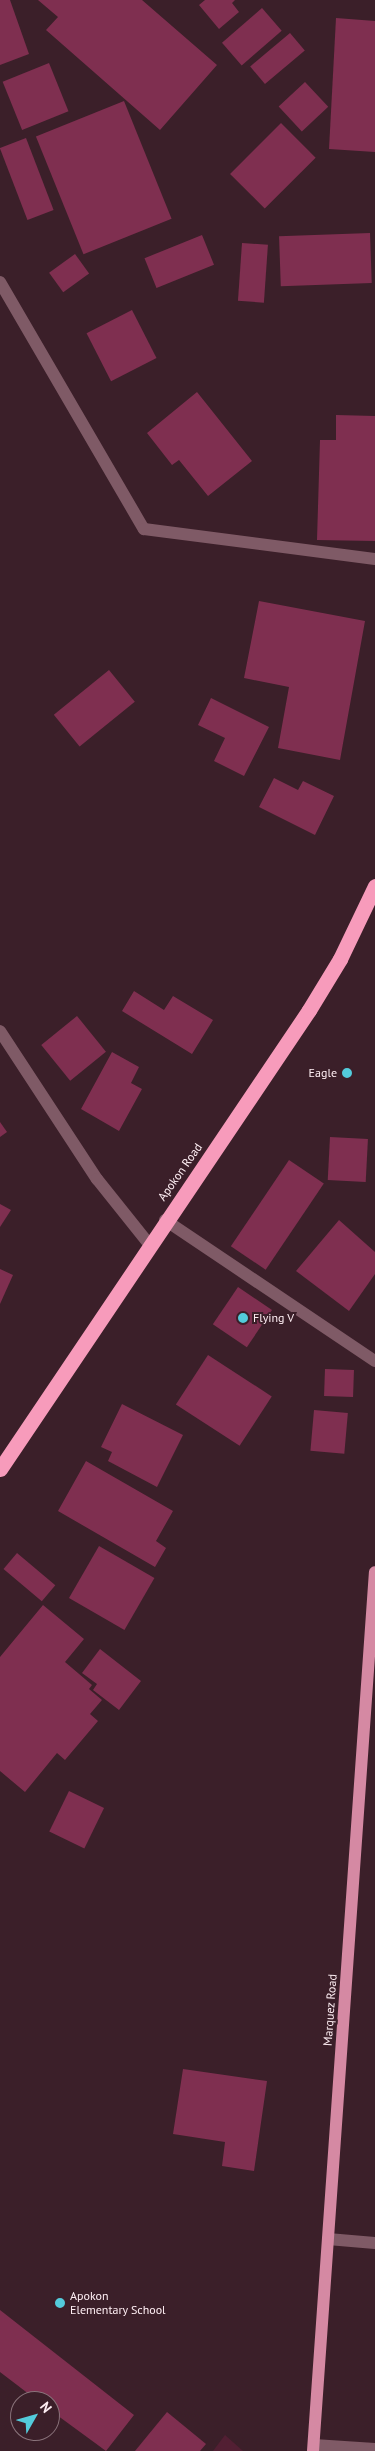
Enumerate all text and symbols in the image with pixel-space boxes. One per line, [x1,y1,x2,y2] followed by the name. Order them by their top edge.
[309,1066,337,1080] place label: Eagle
[341,1067,353,1079] marker: Eagle
[155,1140,205,1204] street label: Apokon Road
[253,1311,295,1325] place label: Flying V
[237,1312,249,1324] marker: Flying V
[320,1973,340,2047] street label: Marquez Road
[70,2289,166,2317] place label: Apokon Elementary School
[54,2297,66,2309] marker: Apokon Elementary School
[10,2391,60,2441] north arrow
[36,2398,56,2417] text: N

